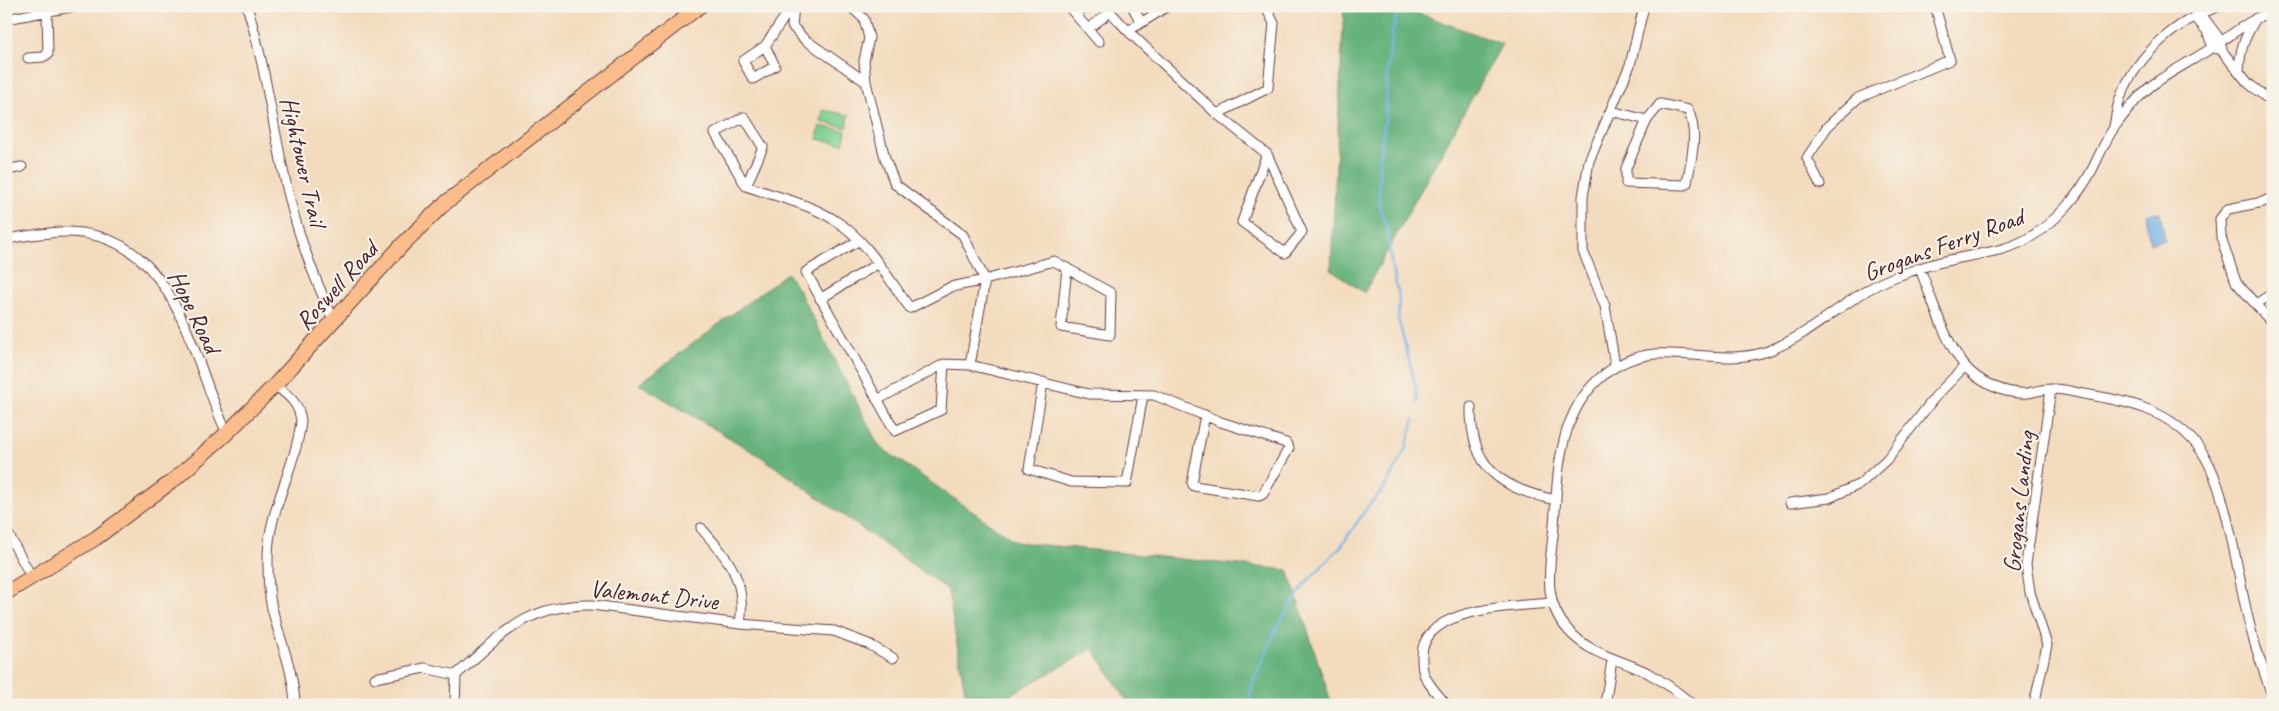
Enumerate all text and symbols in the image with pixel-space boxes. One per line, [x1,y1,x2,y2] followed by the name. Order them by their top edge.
[273,94,334,234] street label: Hightower Trail
[1859,200,2032,289] street label: Grogans Ferry Road
[288,231,388,337] street label: Roswell Road
[160,265,230,362] street label: Hope Road
[1996,428,2043,574] street label: Grogans Landing
[588,572,721,618] street label: Valemont Drive

